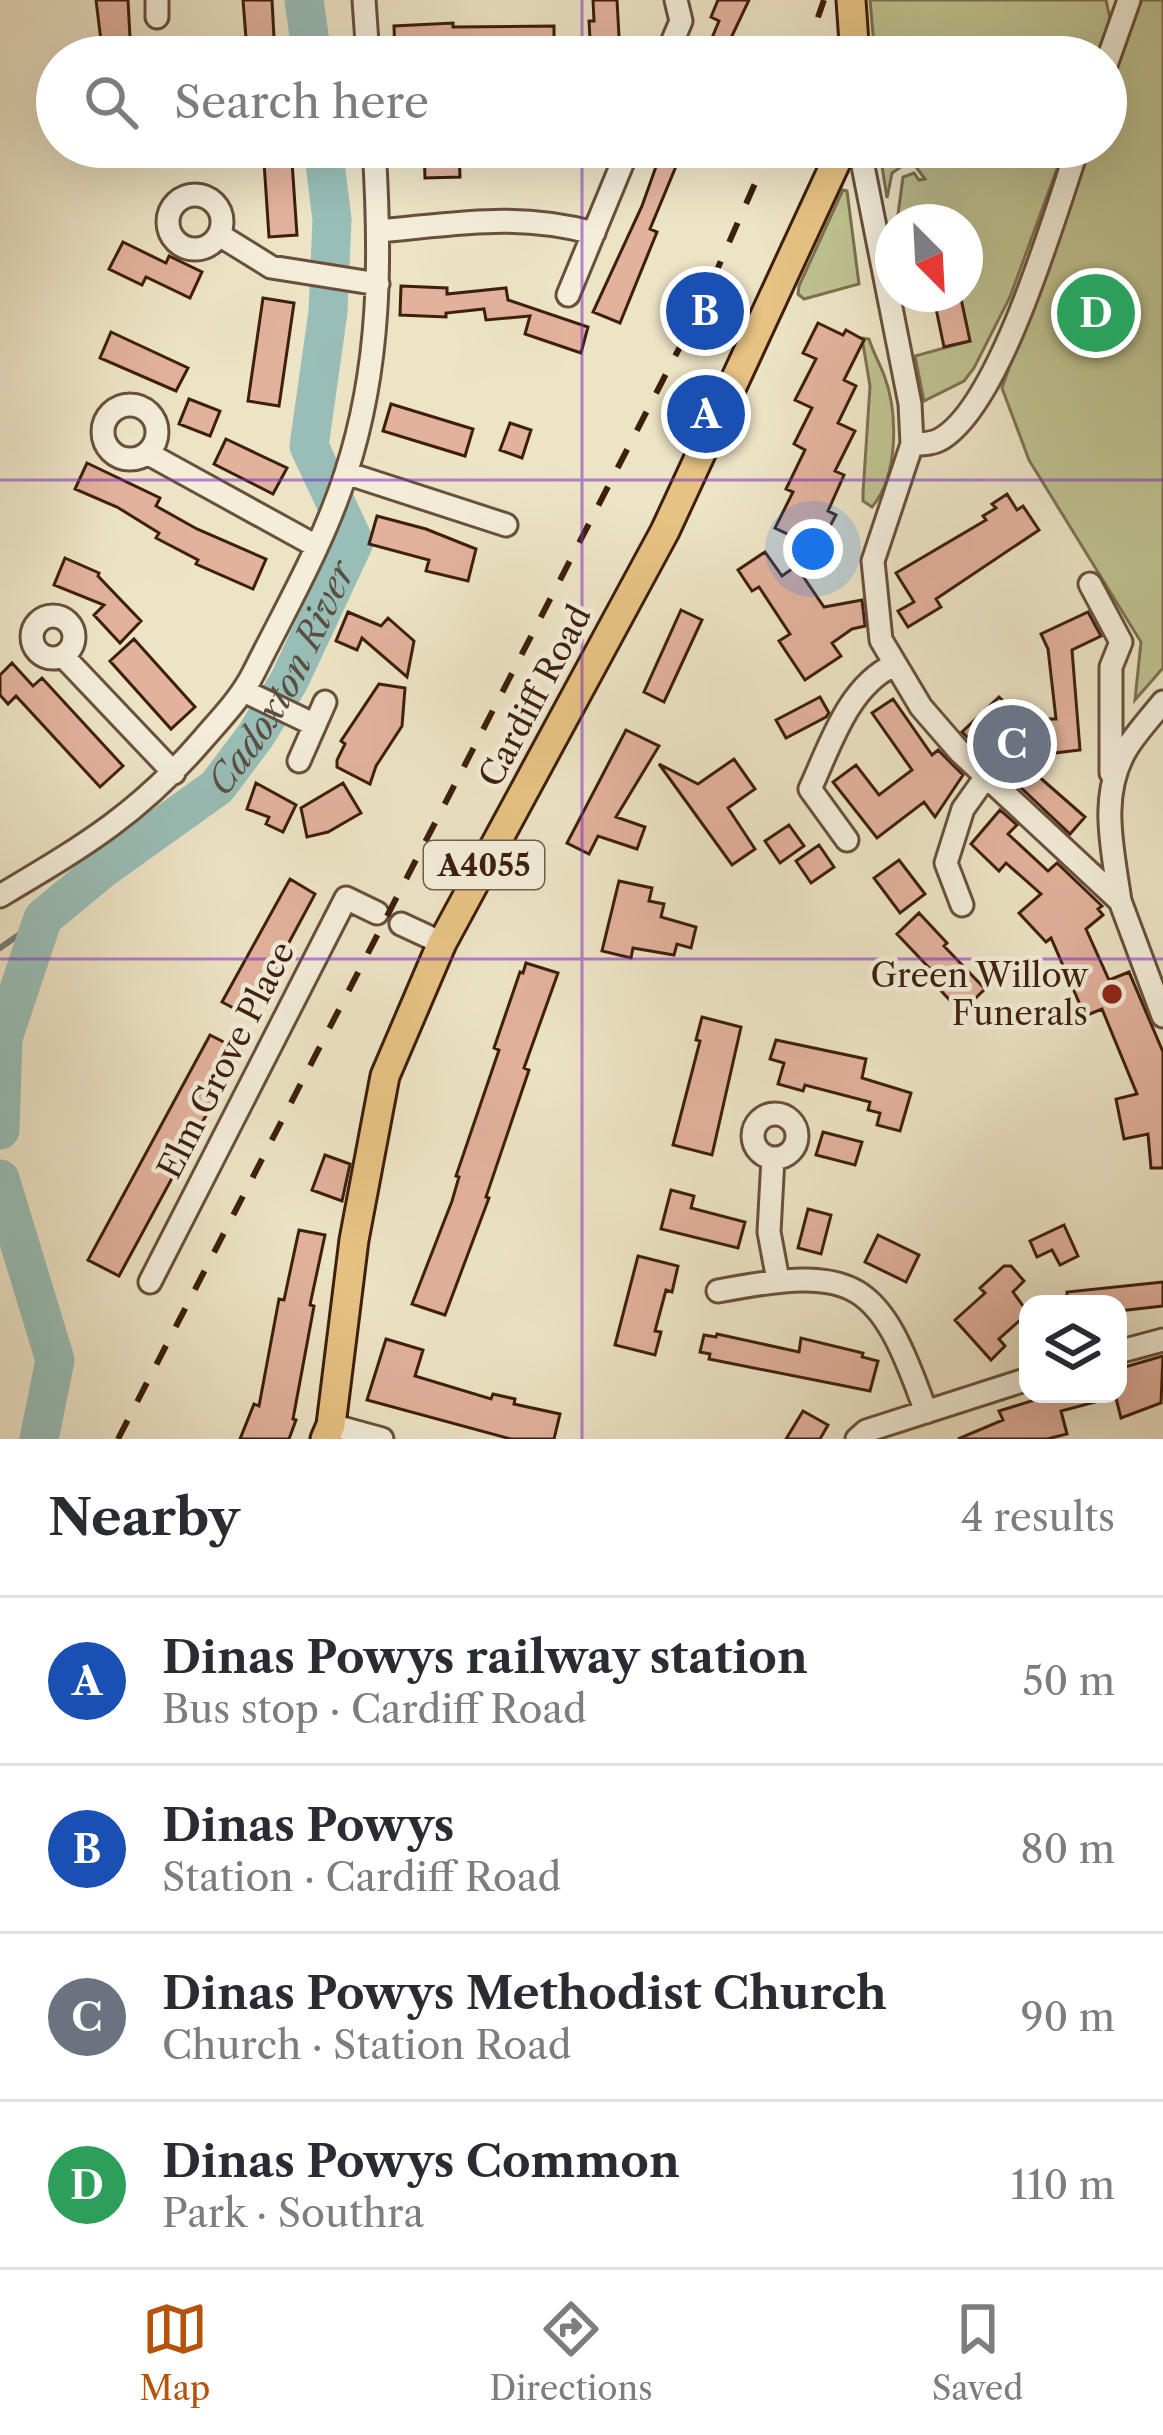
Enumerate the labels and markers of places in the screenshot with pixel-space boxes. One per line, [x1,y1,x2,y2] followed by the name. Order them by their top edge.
[666,266,744,356] pin: B
[1057,268,1135,358] pin: D
[667,369,745,459] pin: A
[973,699,1051,789] pin: C
[870,955,1089,1034] place label: Green Willow Funerals
[1099,981,1125,1007] marker: Green Willow Funerals

